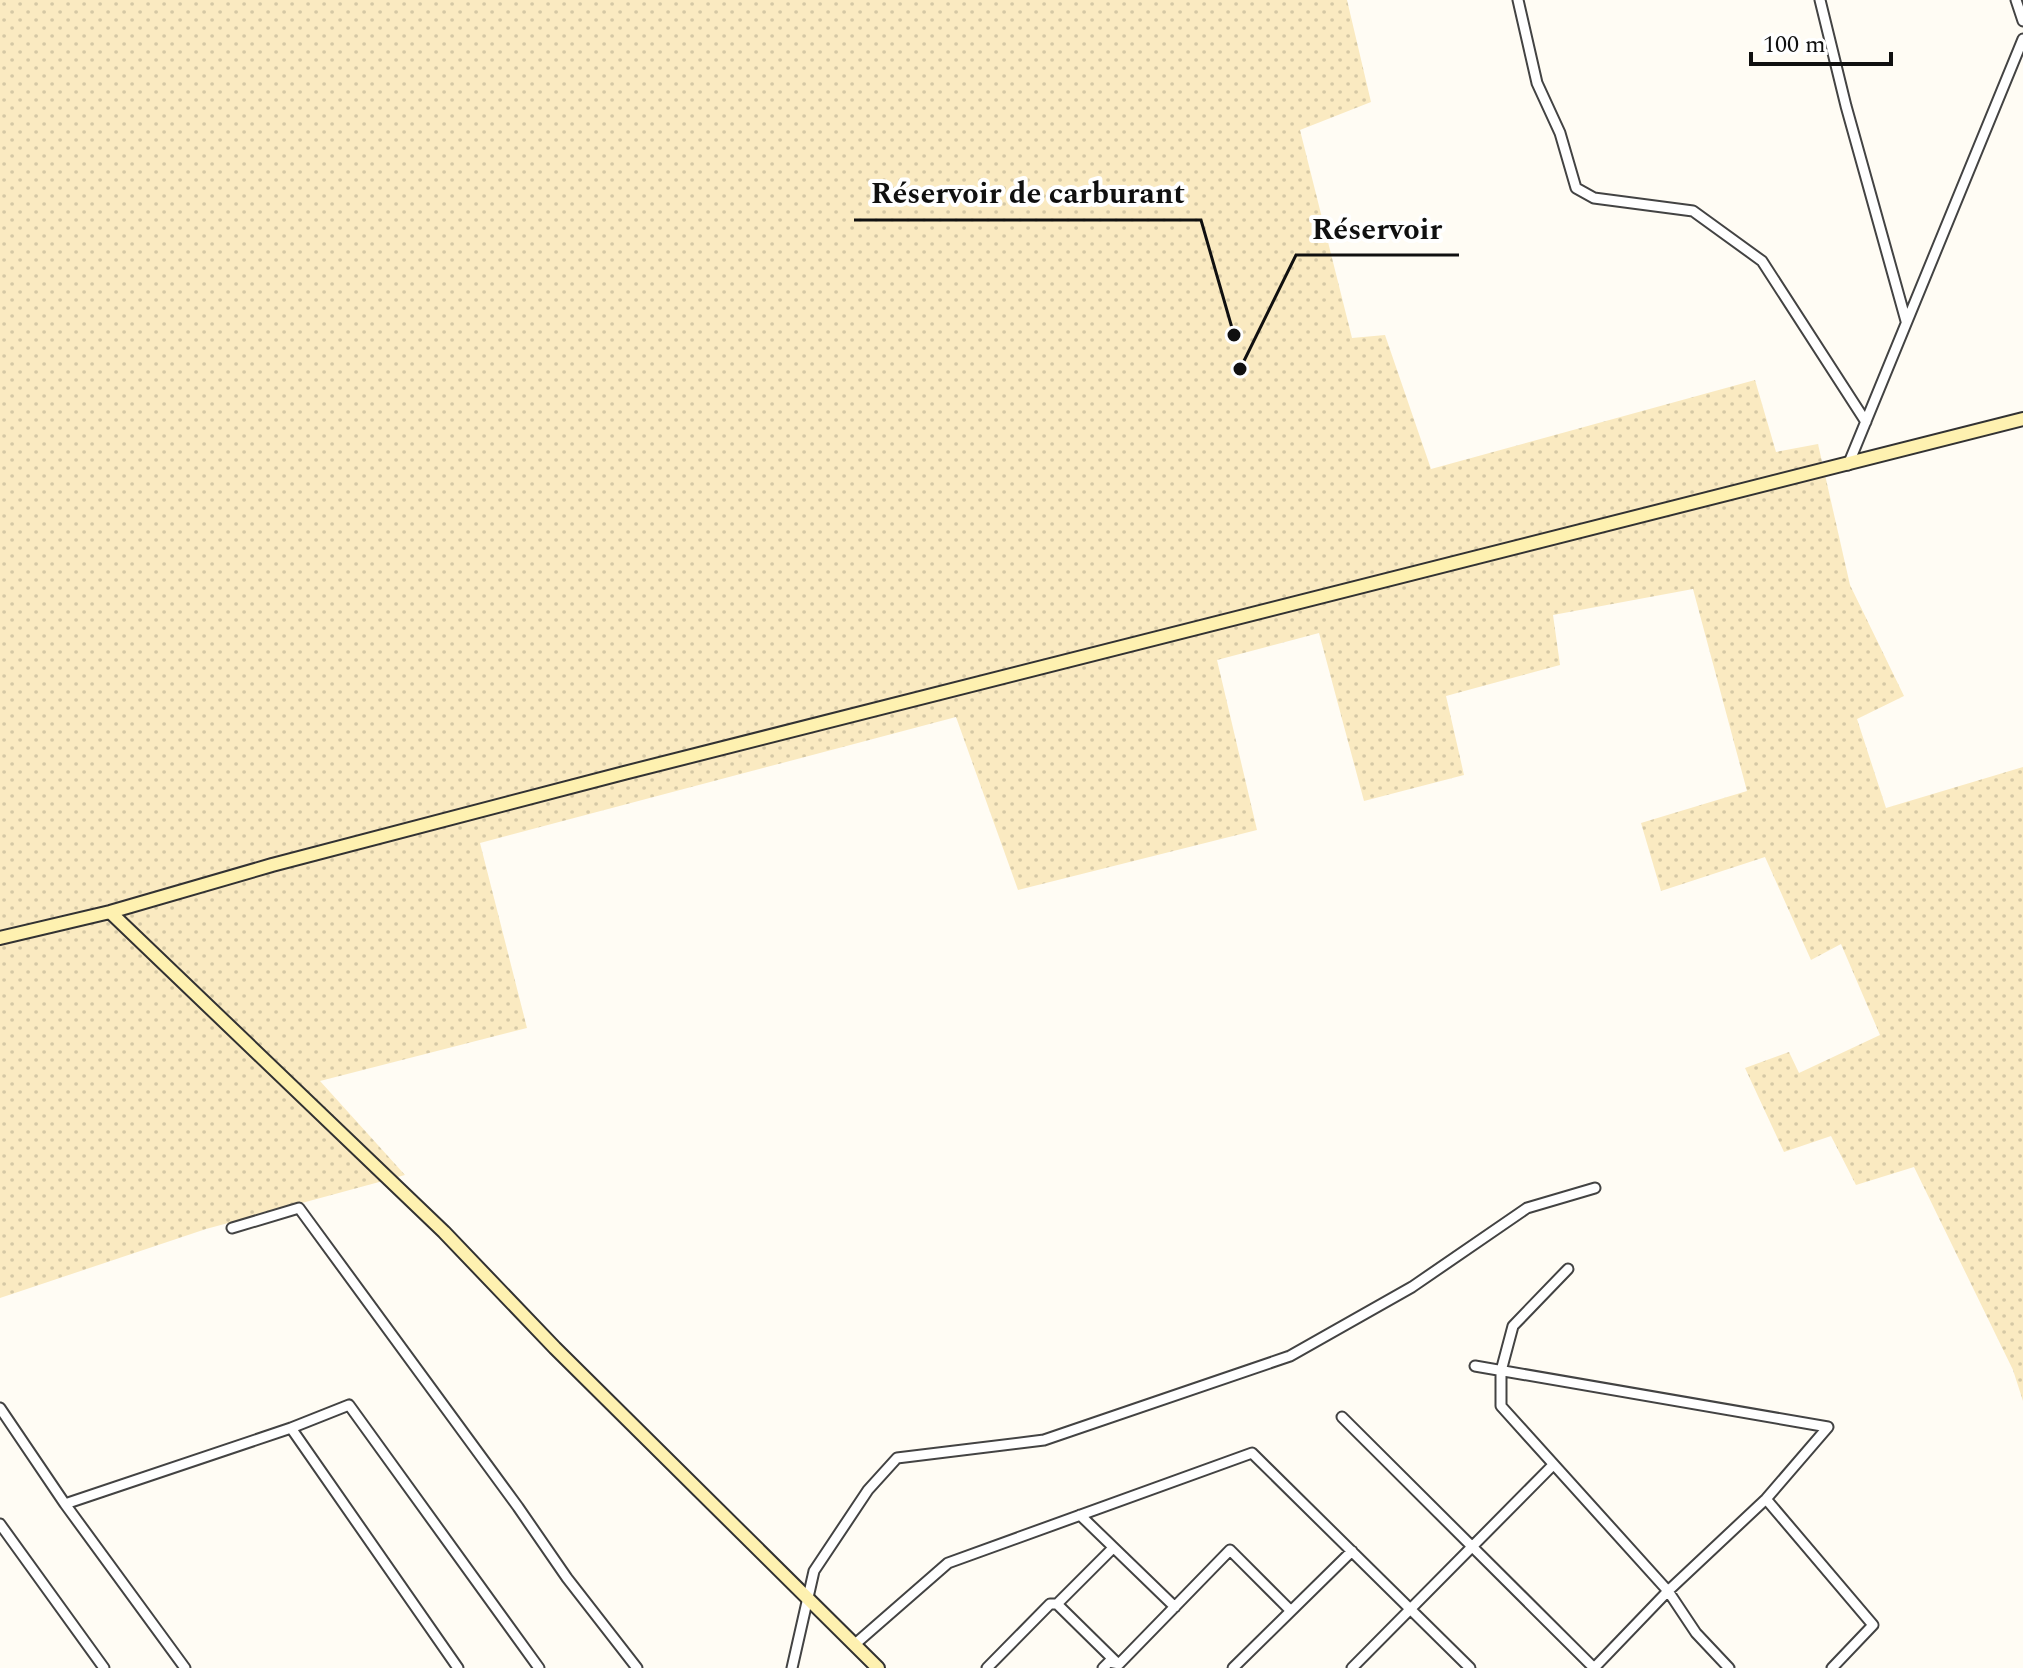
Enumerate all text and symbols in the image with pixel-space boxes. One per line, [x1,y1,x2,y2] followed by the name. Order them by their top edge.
[1751,16,1891,66] scale bar
[1763,27,1826,63] text: 100 m
[854,166,1201,220] callout: Réservoir de carburant
[871,171,1185,217] text: Réservoir de carburant
[1296,201,1459,255] callout: Réservoir
[1312,207,1443,253] text: Réservoir

